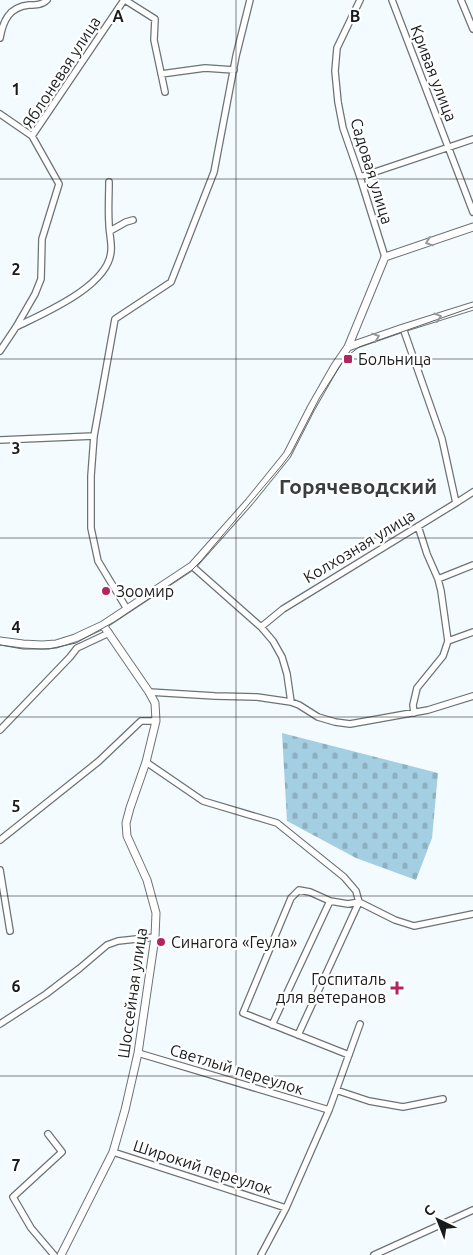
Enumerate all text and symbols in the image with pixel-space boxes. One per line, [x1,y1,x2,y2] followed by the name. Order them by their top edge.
[112,7,124,25] text: A
[350,7,360,25] text: B
[18,13,104,131] street label: Яблоневая улица
[407,22,461,124] street label: Кривая улица
[11,80,21,98] text: 1
[347,116,397,226] street label: Садовая улица
[425,236,434,246] one-way arrow
[11,260,21,278] text: 2
[433,313,442,323] one-way arrow
[371,333,379,343] one-way arrow
[358,350,431,368] place label: Больница
[342,353,354,365] marker: Больница
[11,439,21,457] text: 3
[279,474,437,498] district label: Горячеводский
[300,506,418,586] street label: Колхозная улица
[116,582,174,600] place label: Зоомир
[100,585,112,597] marker: Зоомир
[11,618,21,636] text: 4
[11,797,21,815] text: 5
[114,927,150,1059] street label: Шоссейная улица
[171,933,297,951] place label: Синагога «Геула»
[155,936,167,948] marker: Синагога «Геула»
[276,970,386,1006] place label: Госпиталь для ветеранов
[11,977,21,995] text: 6
[390,981,404,995] marker: Госпиталь для ветеранов
[168,1040,306,1098] street label: Светлый переулок
[131,1136,275,1198] street label: Широкий переулок
[11,1156,21,1174] text: 7
[413,1195,463,1245] north arrow
[420,1202,438,1219] text: С

